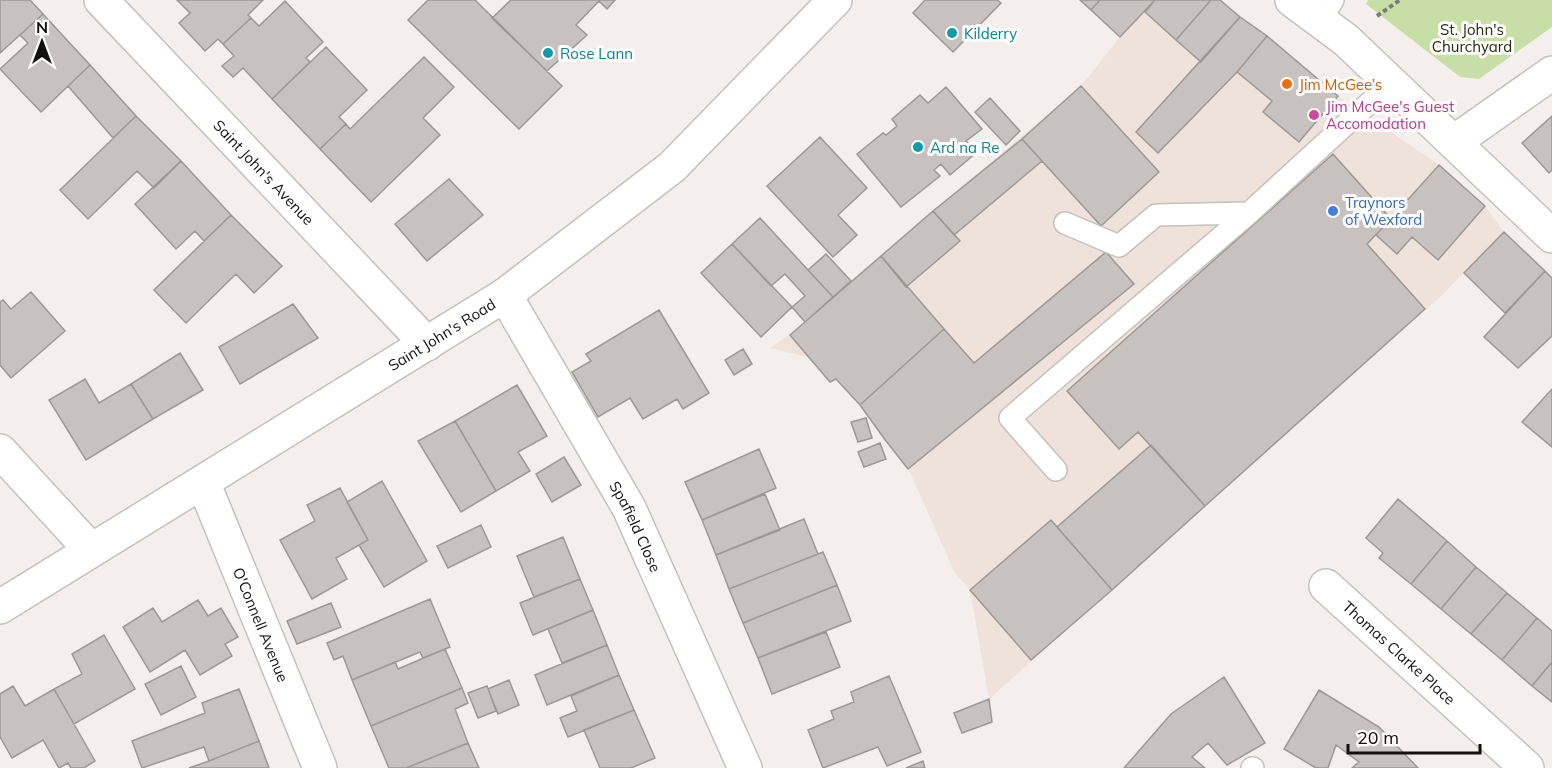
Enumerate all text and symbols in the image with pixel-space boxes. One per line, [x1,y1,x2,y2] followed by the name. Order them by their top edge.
[12,12,72,72] north arrow
[36,17,48,37] text: N
[1432,20,1512,56] park label: St. John's Churchyard
[964,24,1017,43] place label: Kilderry
[945,26,959,40] marker: Kilderry
[560,44,633,63] place label: Rose Lann
[541,46,555,60] marker: Rose Lann
[1299,75,1382,94] place label: Jim McGee’s
[1280,77,1294,91] marker: Jim McGee’s
[1326,97,1454,133] place label: Jim McGee's Guest Accomodation
[1307,108,1321,122] marker: Jim McGee's Guest Accomodation
[210,115,318,229] street label: Saint John's Avenue
[930,138,999,157] place label: Ard na Re
[911,140,925,154] marker: Ard na Re
[1345,193,1422,229] place label: Traynors of Wexford
[1326,204,1340,218] marker: Traynors of Wexford
[384,294,499,375] street label: Saint John's Road
[606,477,666,575] street label: Spafield Close
[229,564,293,685] street label: O'Connell Avenue
[1339,596,1460,708] street label: Thomas Clarke Place
[1348,717,1480,755] scale bar
[1357,726,1399,749] text: 20 m

